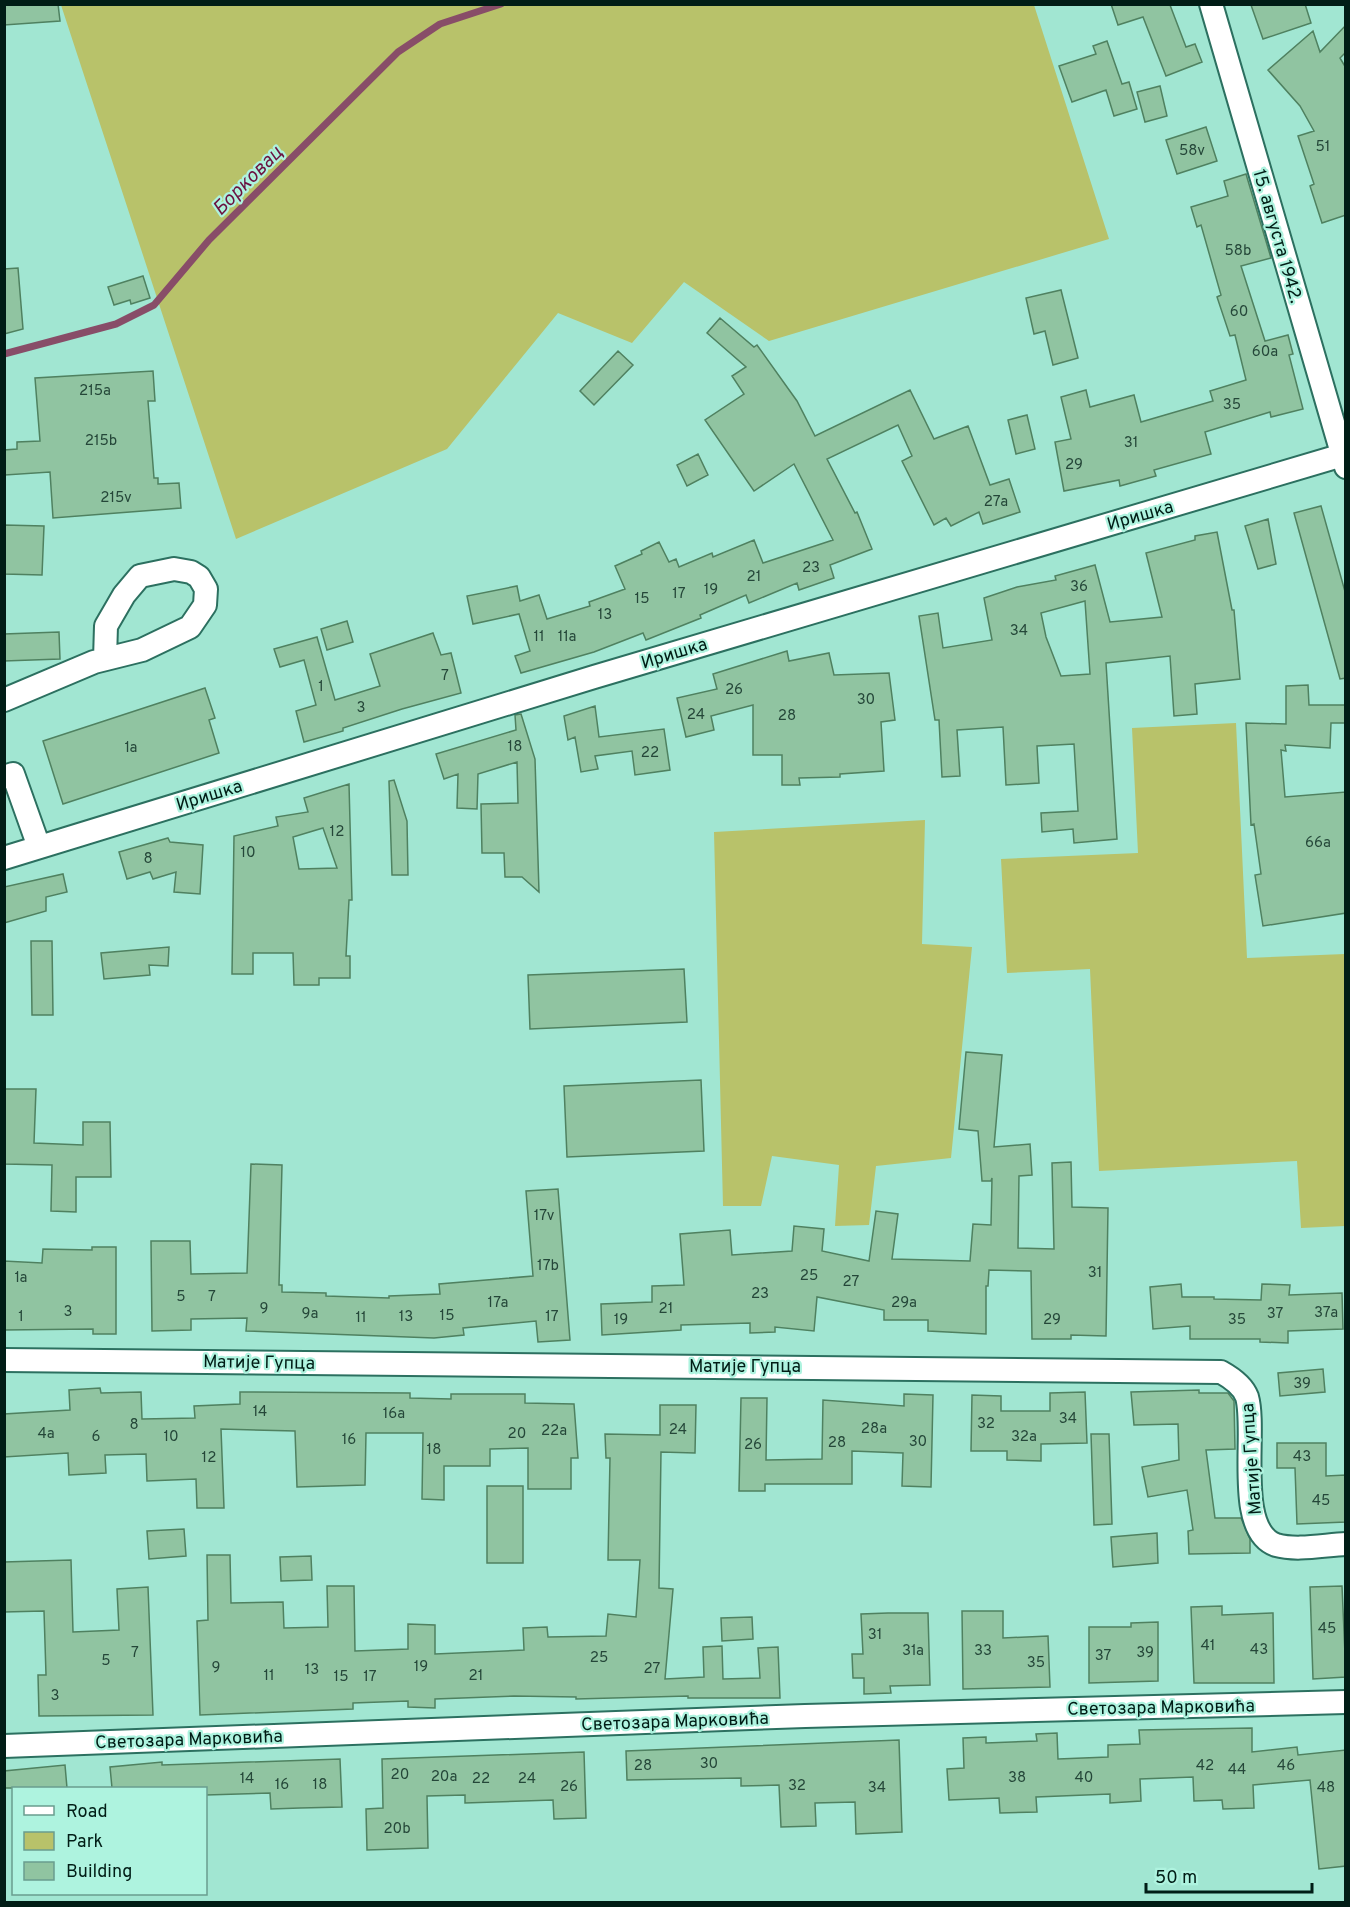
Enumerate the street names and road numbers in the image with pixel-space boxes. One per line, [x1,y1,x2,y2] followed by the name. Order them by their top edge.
[1246,167,1307,306] street label: 15. августа 1942.
[1105,496,1176,537] street label: Иришка
[639,633,710,675] street label: Иришка
[174,775,245,817] street label: Иришка
[203,1351,315,1376] street label: Матије Гупца
[689,1356,801,1379] street label: Матије Гупца
[1237,1402,1268,1516] street label: Матије Гупца
[1067,1695,1255,1722] street label: Светозара Марковића
[581,1708,769,1737] street label: Светозара Марковића
[95,1726,283,1755] street label: Светозара Марковића

